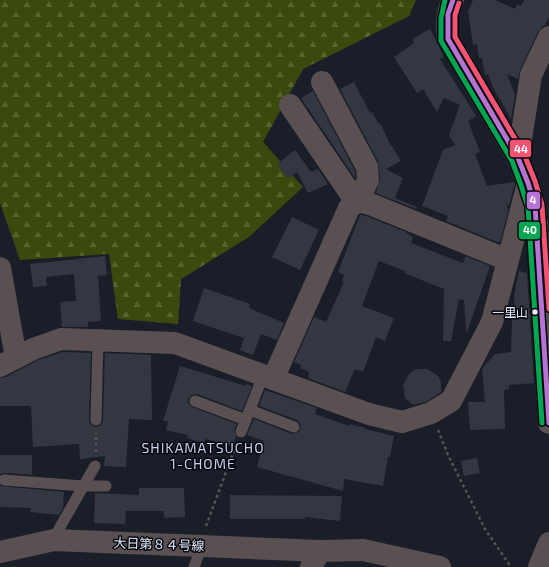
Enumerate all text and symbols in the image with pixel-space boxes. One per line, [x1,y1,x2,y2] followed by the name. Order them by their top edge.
[509,139,532,158] line badge: 44
[514,142,528,155] text: 44
[526,191,541,210] line badge: 4
[529,193,537,206] text: 4
[518,221,541,240] line badge: 40
[523,223,537,236] text: 40
[492,305,528,319] place label: 一里山
[530,307,540,317] marker: 一里山
[141,439,265,472] district label: SHIKAMATSUCHO 1-CHOME
[113,534,205,554] street label: 大日第８４号線

